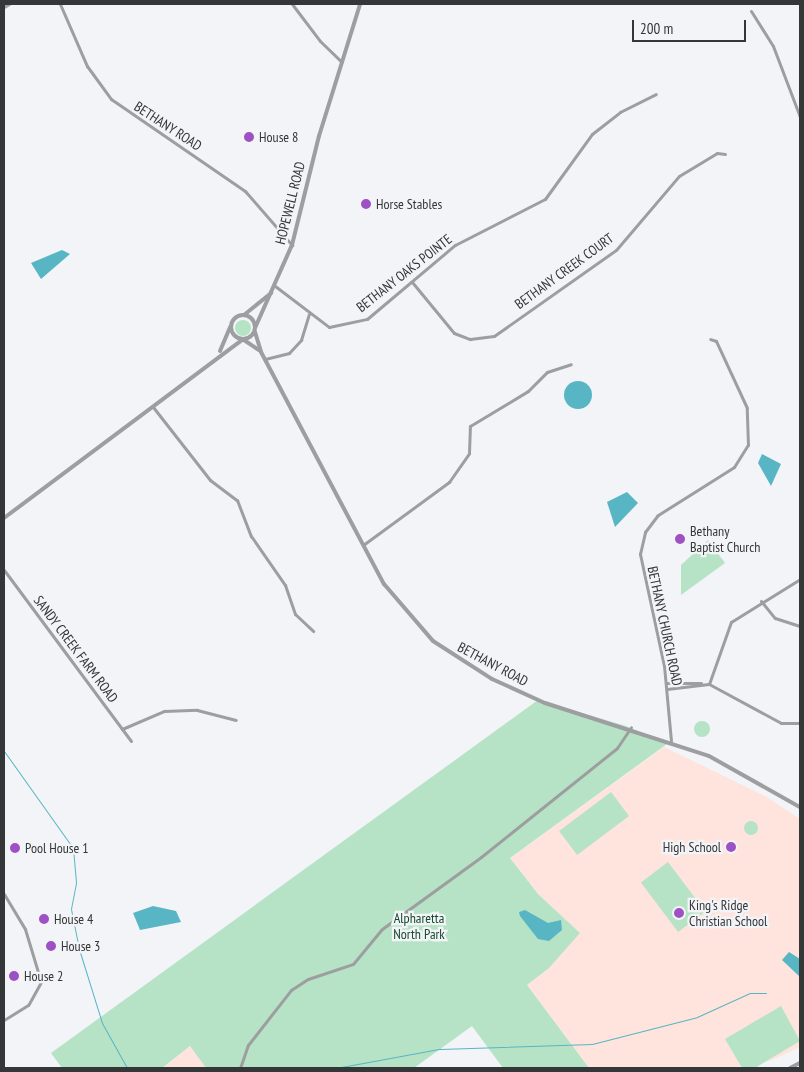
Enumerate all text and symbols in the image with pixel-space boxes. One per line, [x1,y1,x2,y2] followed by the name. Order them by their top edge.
[634,10,748,42] scale bar
[640,19,673,38] text: 200 m
[131,98,205,154] street label: BETHANY ROAD
[259,129,298,145] place label: House 8
[243,131,255,143] marker: House 8
[272,160,308,246] street label: HOPEWELL ROAD
[376,196,442,212] place label: Horse Stables
[360,198,372,210] marker: Horse Stables
[511,229,617,313] street label: BETHANY CREEK COURT
[353,230,455,316] street label: BETHANY OAKS POINTE
[690,523,760,556] place label: Bethany Baptist Church
[674,533,686,545] marker: Bethany Baptist Church
[644,565,686,687] street label: BETHANY CHURCH ROAD
[30,592,122,706] street label: SANDY CREEK FARM ROAD
[455,638,531,690] street label: BETHANY ROAD
[663,839,721,855] place label: High School
[25,840,89,856] place label: Pool House 1
[725,841,737,853] marker: High School
[9,842,21,854] marker: Pool House 1
[689,897,767,930] place label: King's Ridge Christian School
[673,907,685,919] marker: King's Ridge Christian School
[393,910,445,942] park label: Alpharetta North Park
[54,911,93,927] place label: House 4
[38,913,50,925] marker: House 4
[61,938,100,954] place label: House 3
[45,940,57,952] marker: House 3
[24,968,63,984] place label: House 2
[8,970,20,982] marker: House 2

